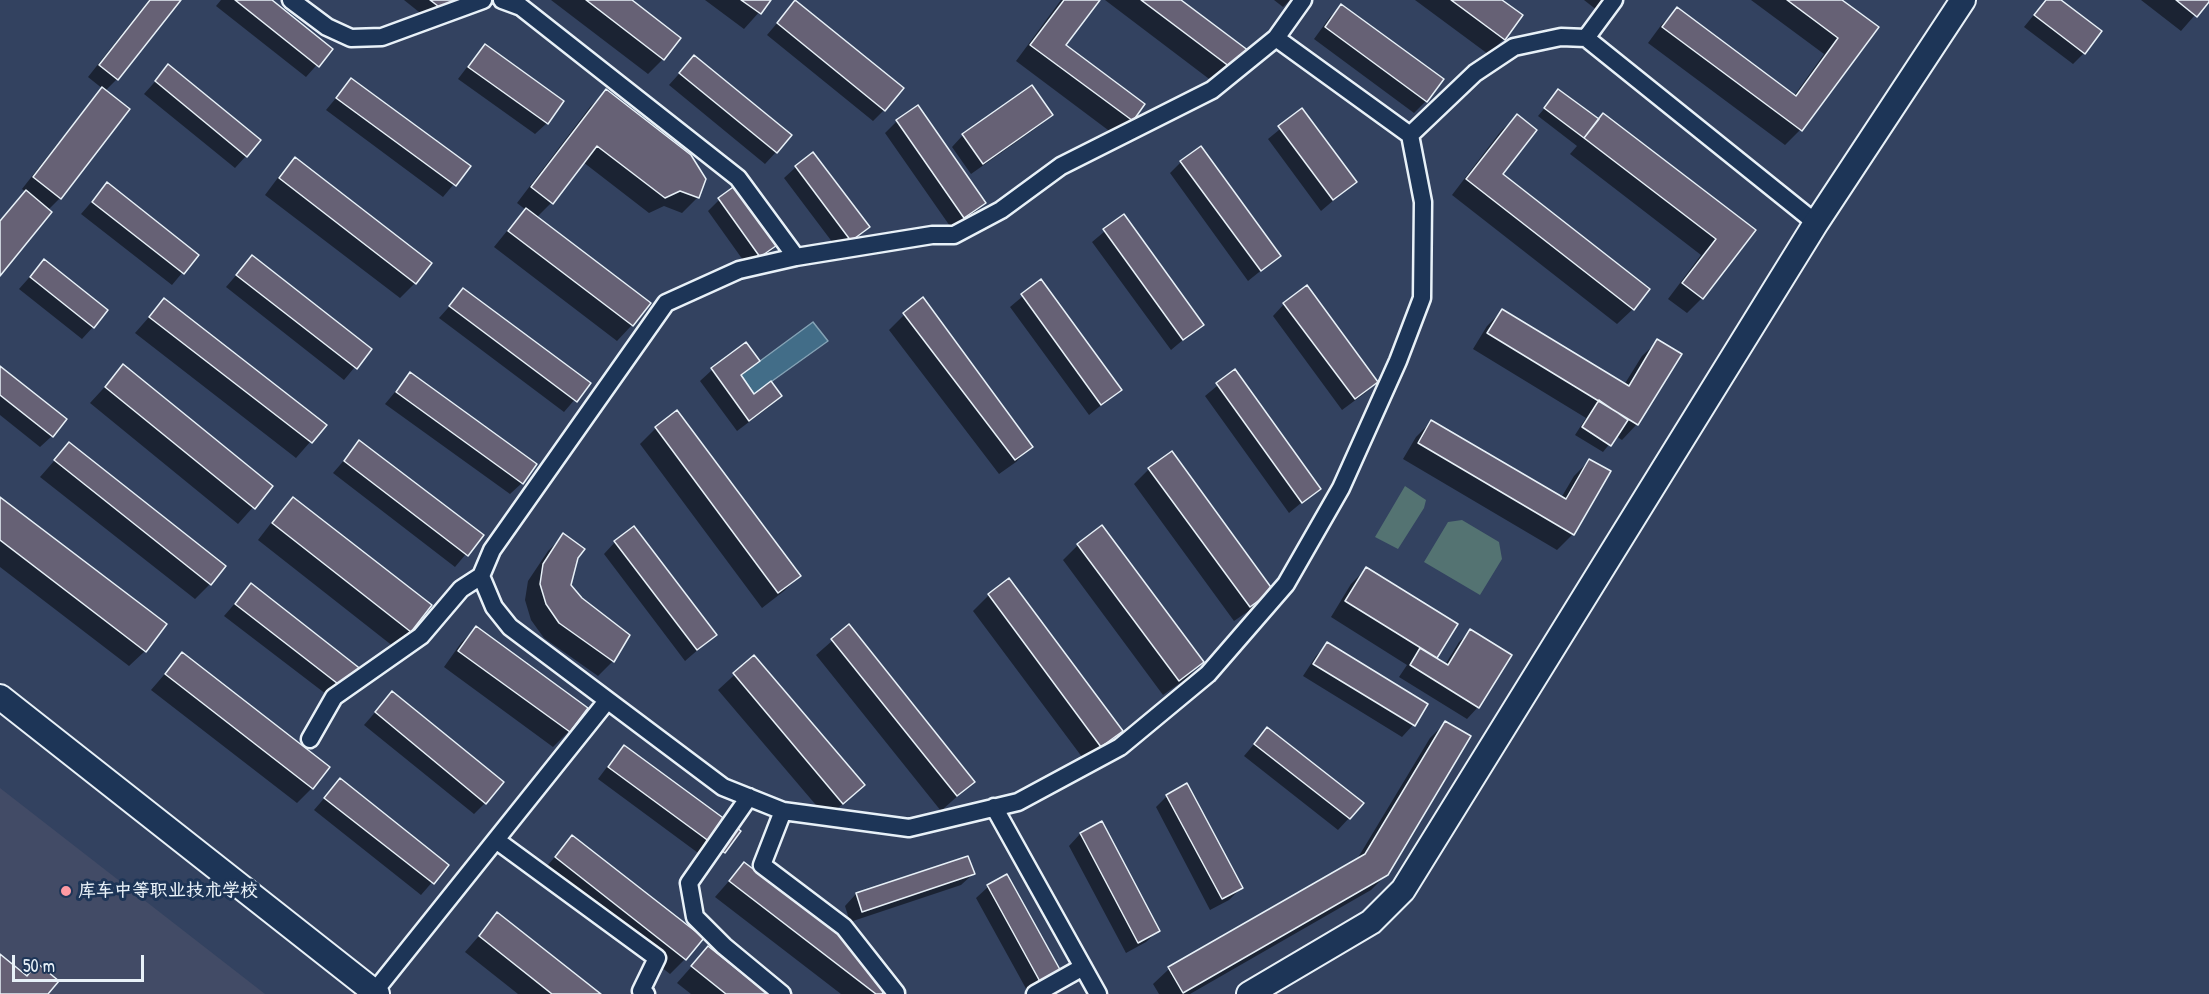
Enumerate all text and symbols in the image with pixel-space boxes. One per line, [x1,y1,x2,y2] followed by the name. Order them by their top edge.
[78,880,258,902] place label: 库车中等职业技术学校
[59,884,73,898] marker: 库车中等职业技术学校
[15,943,147,981] scale bar
[23,953,55,978] text: 50 m

